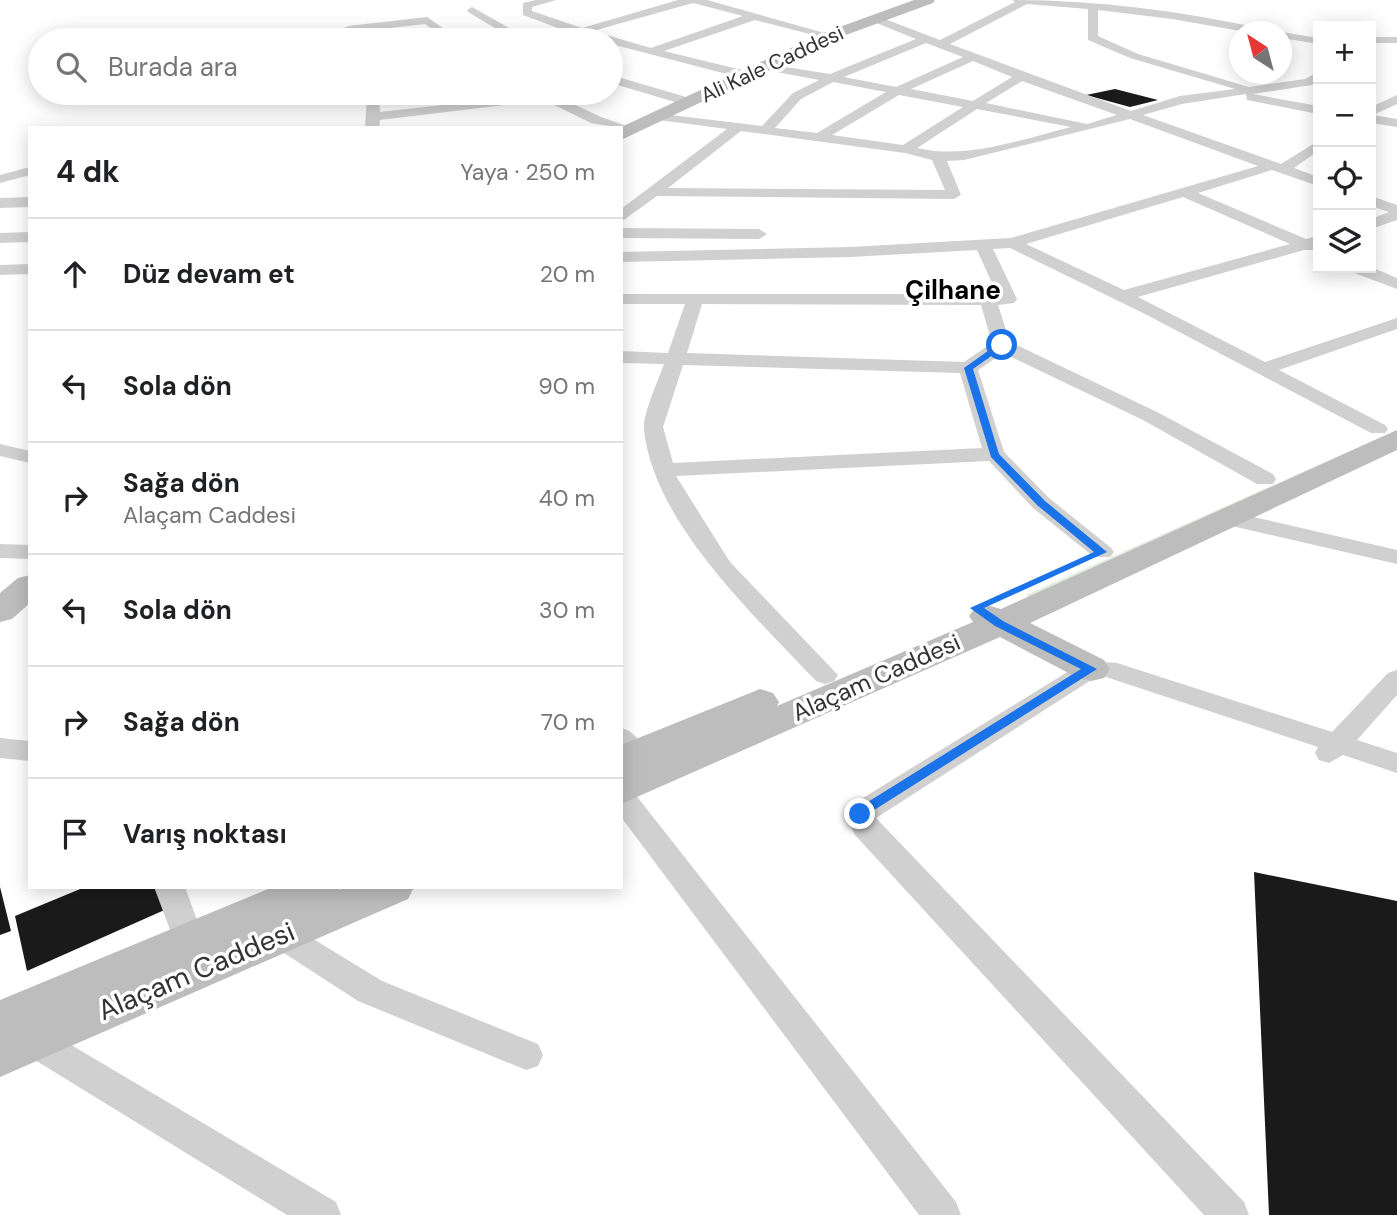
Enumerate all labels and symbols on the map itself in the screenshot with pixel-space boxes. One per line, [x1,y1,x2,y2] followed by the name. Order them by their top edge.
[696,19,848,109] street label: Ali Kale Caddesi
[1229,21,1292,84] north arrow
[905,273,1001,307] district label: Çilhane
[986,329,1017,360] route start
[787,626,965,728] street label: Alaçam Caddesi
[844,798,875,829] route end
[92,913,300,1029] street label: Alaçam Caddesi

